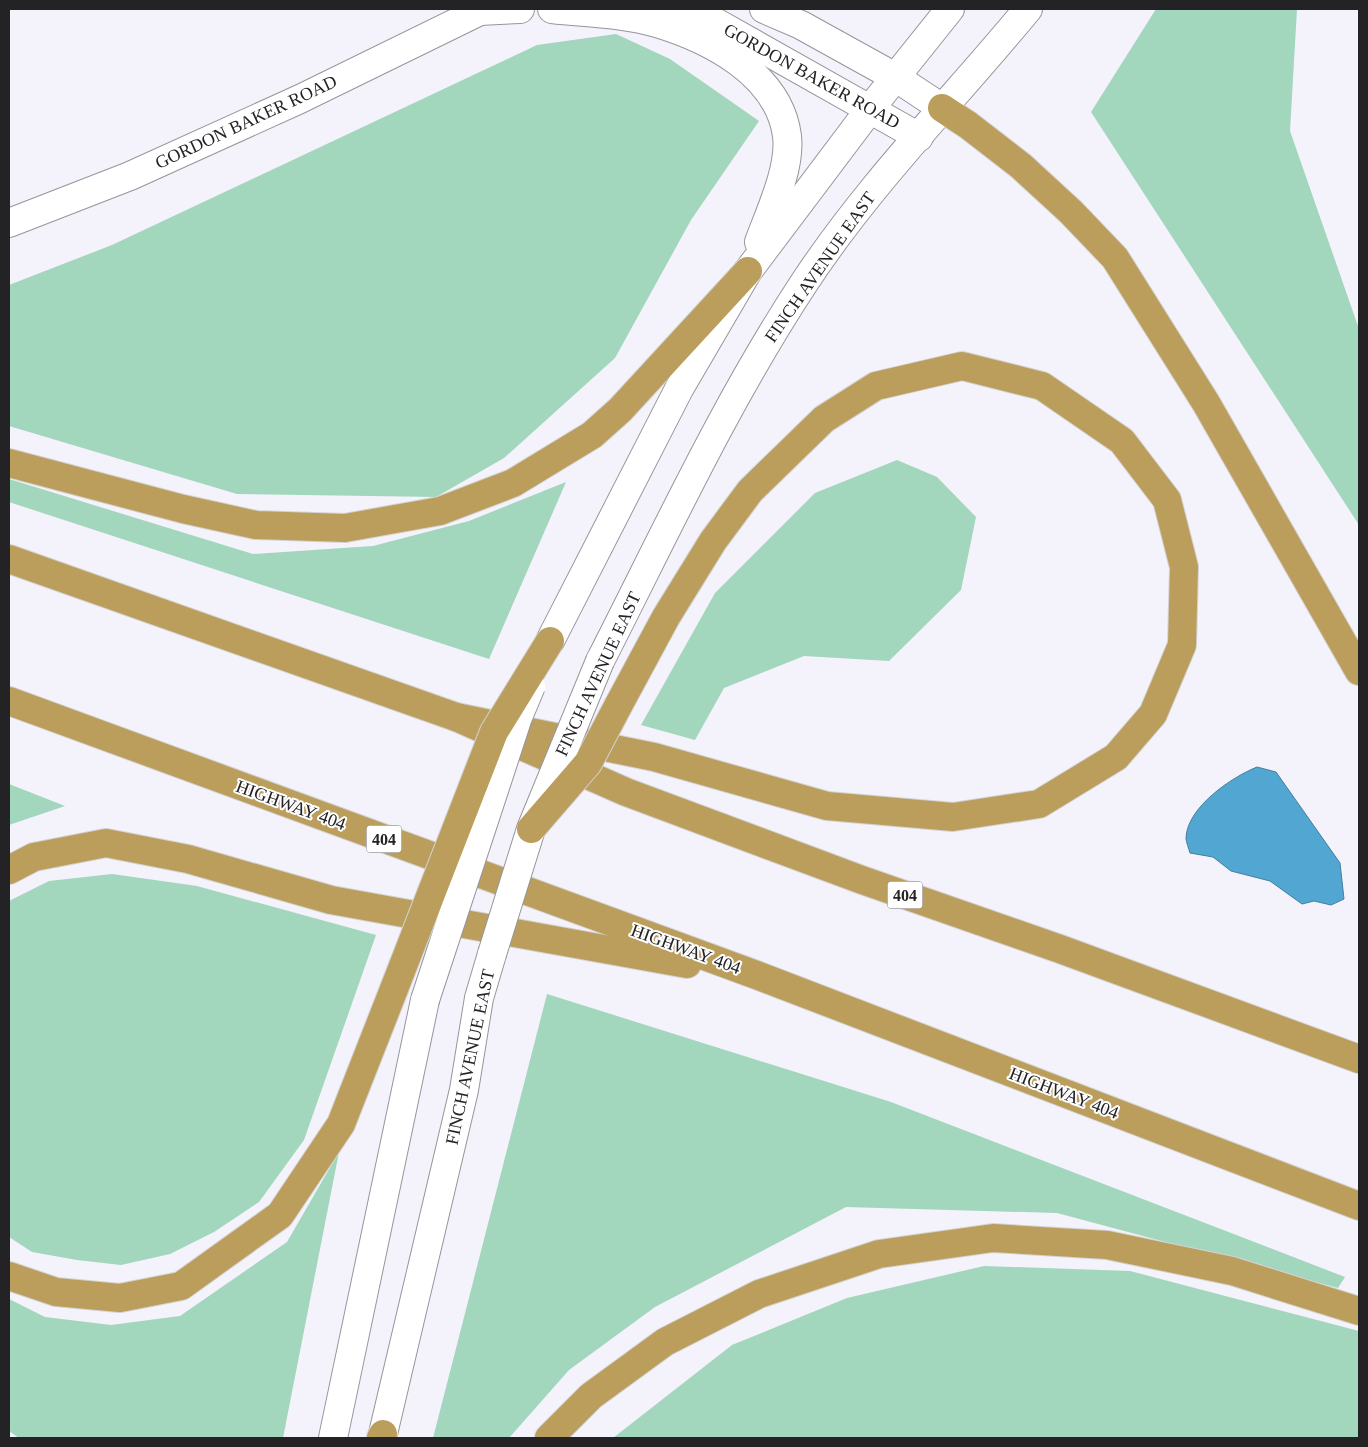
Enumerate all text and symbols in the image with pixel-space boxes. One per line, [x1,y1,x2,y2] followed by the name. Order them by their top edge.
[721,19,903,133] street label: GORDON BAKER ROAD
[152,71,340,173] street label: GORDON BAKER ROAD
[761,188,879,346] street label: FINCH AVENUE EAST
[551,589,645,759] street label: FINCH AVENUE EAST
[233,776,349,834] street label: HIGHWAY 404
[366,826,402,852] road number: 404
[888,882,922,908] road number: 404
[628,920,744,978] street label: HIGHWAY 404
[442,968,498,1146] street label: FINCH AVENUE EAST
[1007,1063,1121,1123] street label: HIGHWAY 404

